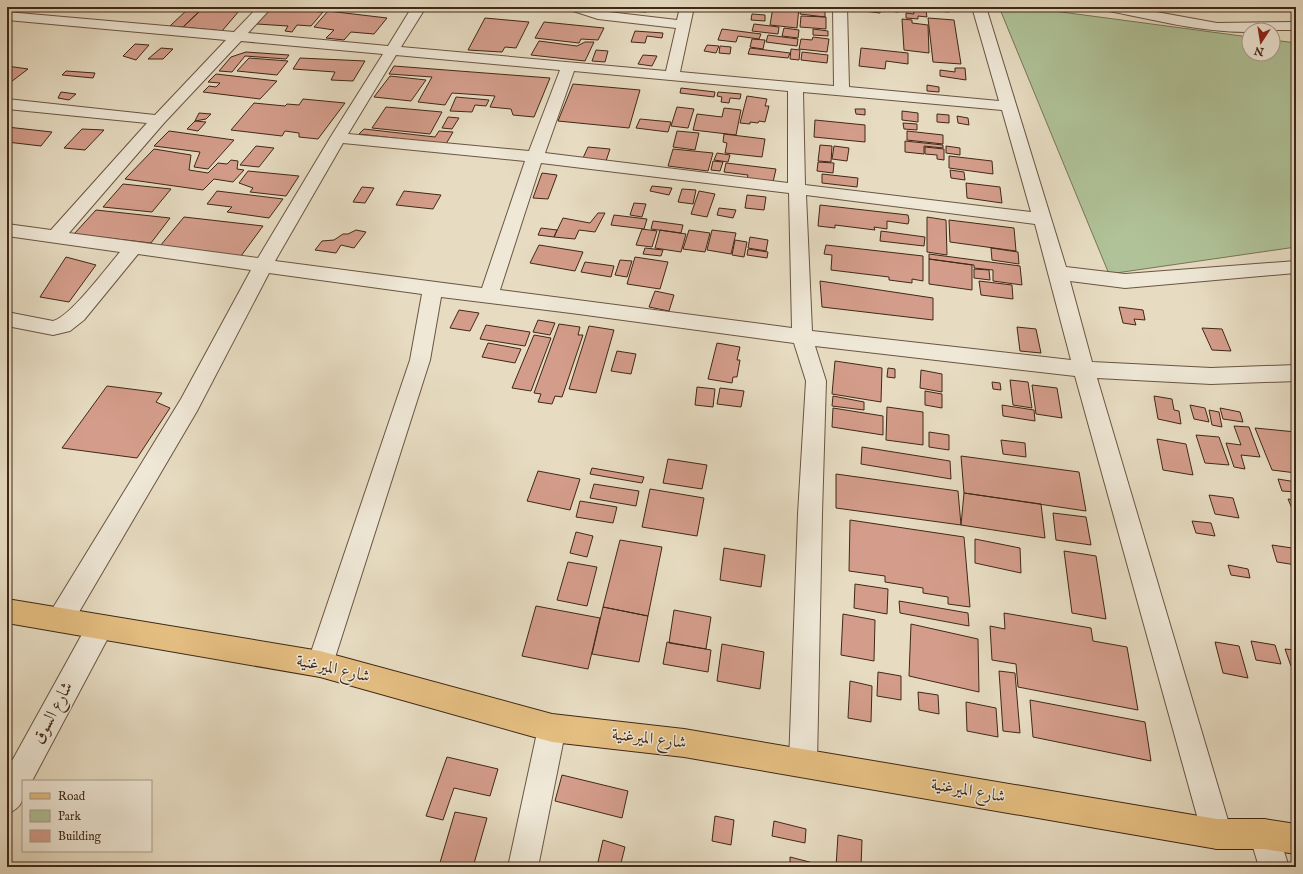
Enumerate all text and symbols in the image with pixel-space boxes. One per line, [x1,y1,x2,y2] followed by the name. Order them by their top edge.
[1241,22,1281,62] north arrow
[1253,43,1266,59] text: N
[294,650,372,690] street label: شارع الميرغنية
[28,678,80,748] street label: شارع السوق
[610,724,688,756] street label: شارع الميرغنية
[929,774,1007,810] street label: شارع الميرغنية
[22,780,152,852] legend
[58,789,86,804] text: Road
[58,809,81,824] text: Park
[58,829,102,844] text: Building

